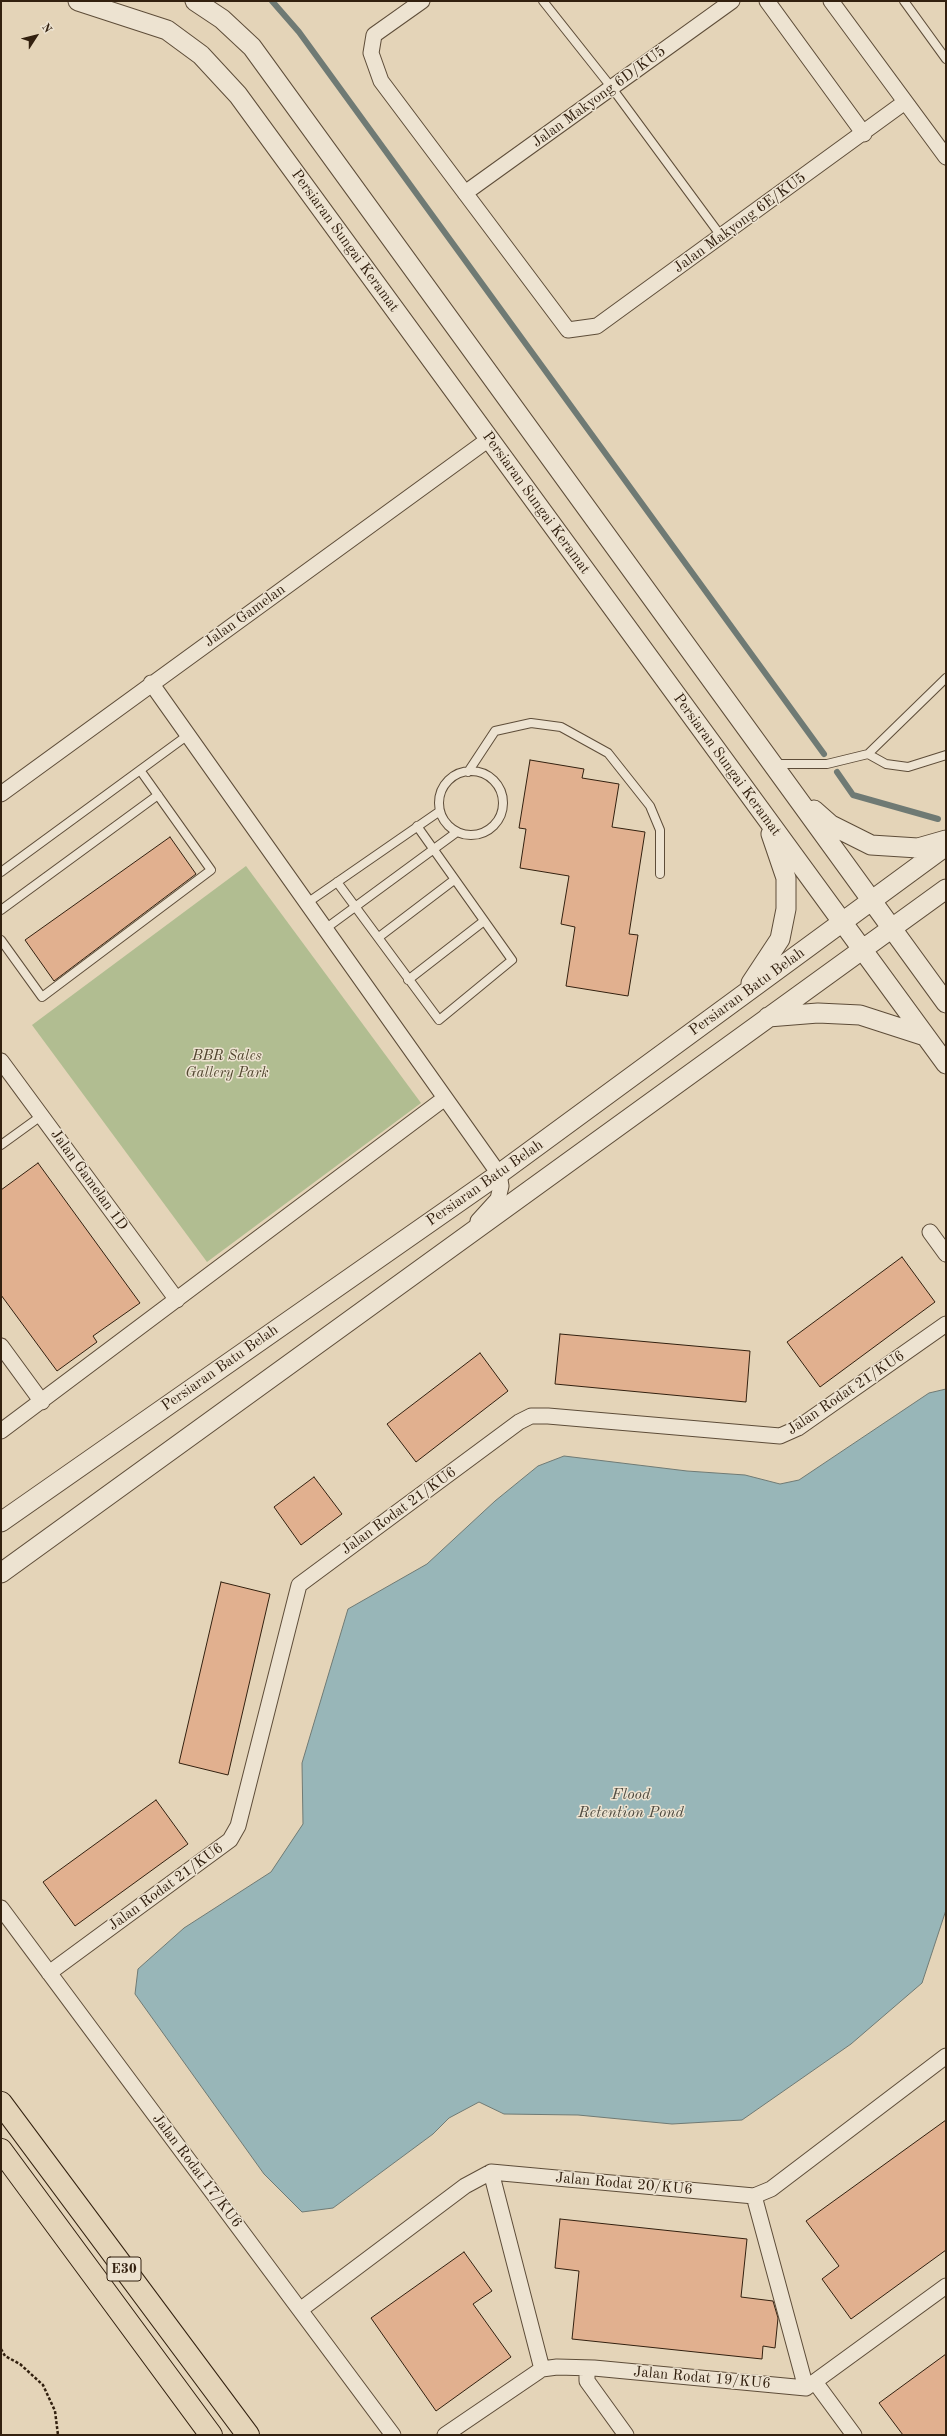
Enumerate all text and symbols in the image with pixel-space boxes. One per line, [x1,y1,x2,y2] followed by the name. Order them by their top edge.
[16,16,56,56] north arrow
[39,22,53,35] text: N
[529,42,669,152] street label: Jalan Makyong 6D/KU5
[287,166,403,316] street label: Persiaran Sungai Keramat
[670,169,810,277] street label: Jalan Makyong 6E/KU5
[478,428,594,578] street label: Persiaran Sungai Keramat
[201,581,289,651] street label: Jalan Gamelan
[669,690,785,840] street label: Persiaran Sungai Keramat
[686,944,808,1040] street label: Persiaran Batu Belah
[185,1047,269,1082] park label: BBR Sales Gallery Park
[46,1126,132,1234] street label: Jalan Gamelan 1D
[423,1136,547,1230] street label: Persiaran Batu Belah
[158,1321,282,1415] street label: Persiaran Batu Belah
[784,1347,908,1439] street label: Jalan Rodat 21/KU6
[338,1463,460,1559] street label: Jalan Rodat 21/KU6
[578,1785,684,1823] water label: Flood Retention Pond
[105,1839,227,1935] street label: Jalan Rodat 21/KU6
[148,2110,246,2232] street label: Jalan Rodat 17/KU6
[554,2169,694,2199] street label: Jalan Rodat 20/KU6
[107,2257,141,2281] road number: E30
[632,2363,772,2393] street label: Jalan Rodat 19/KU6

